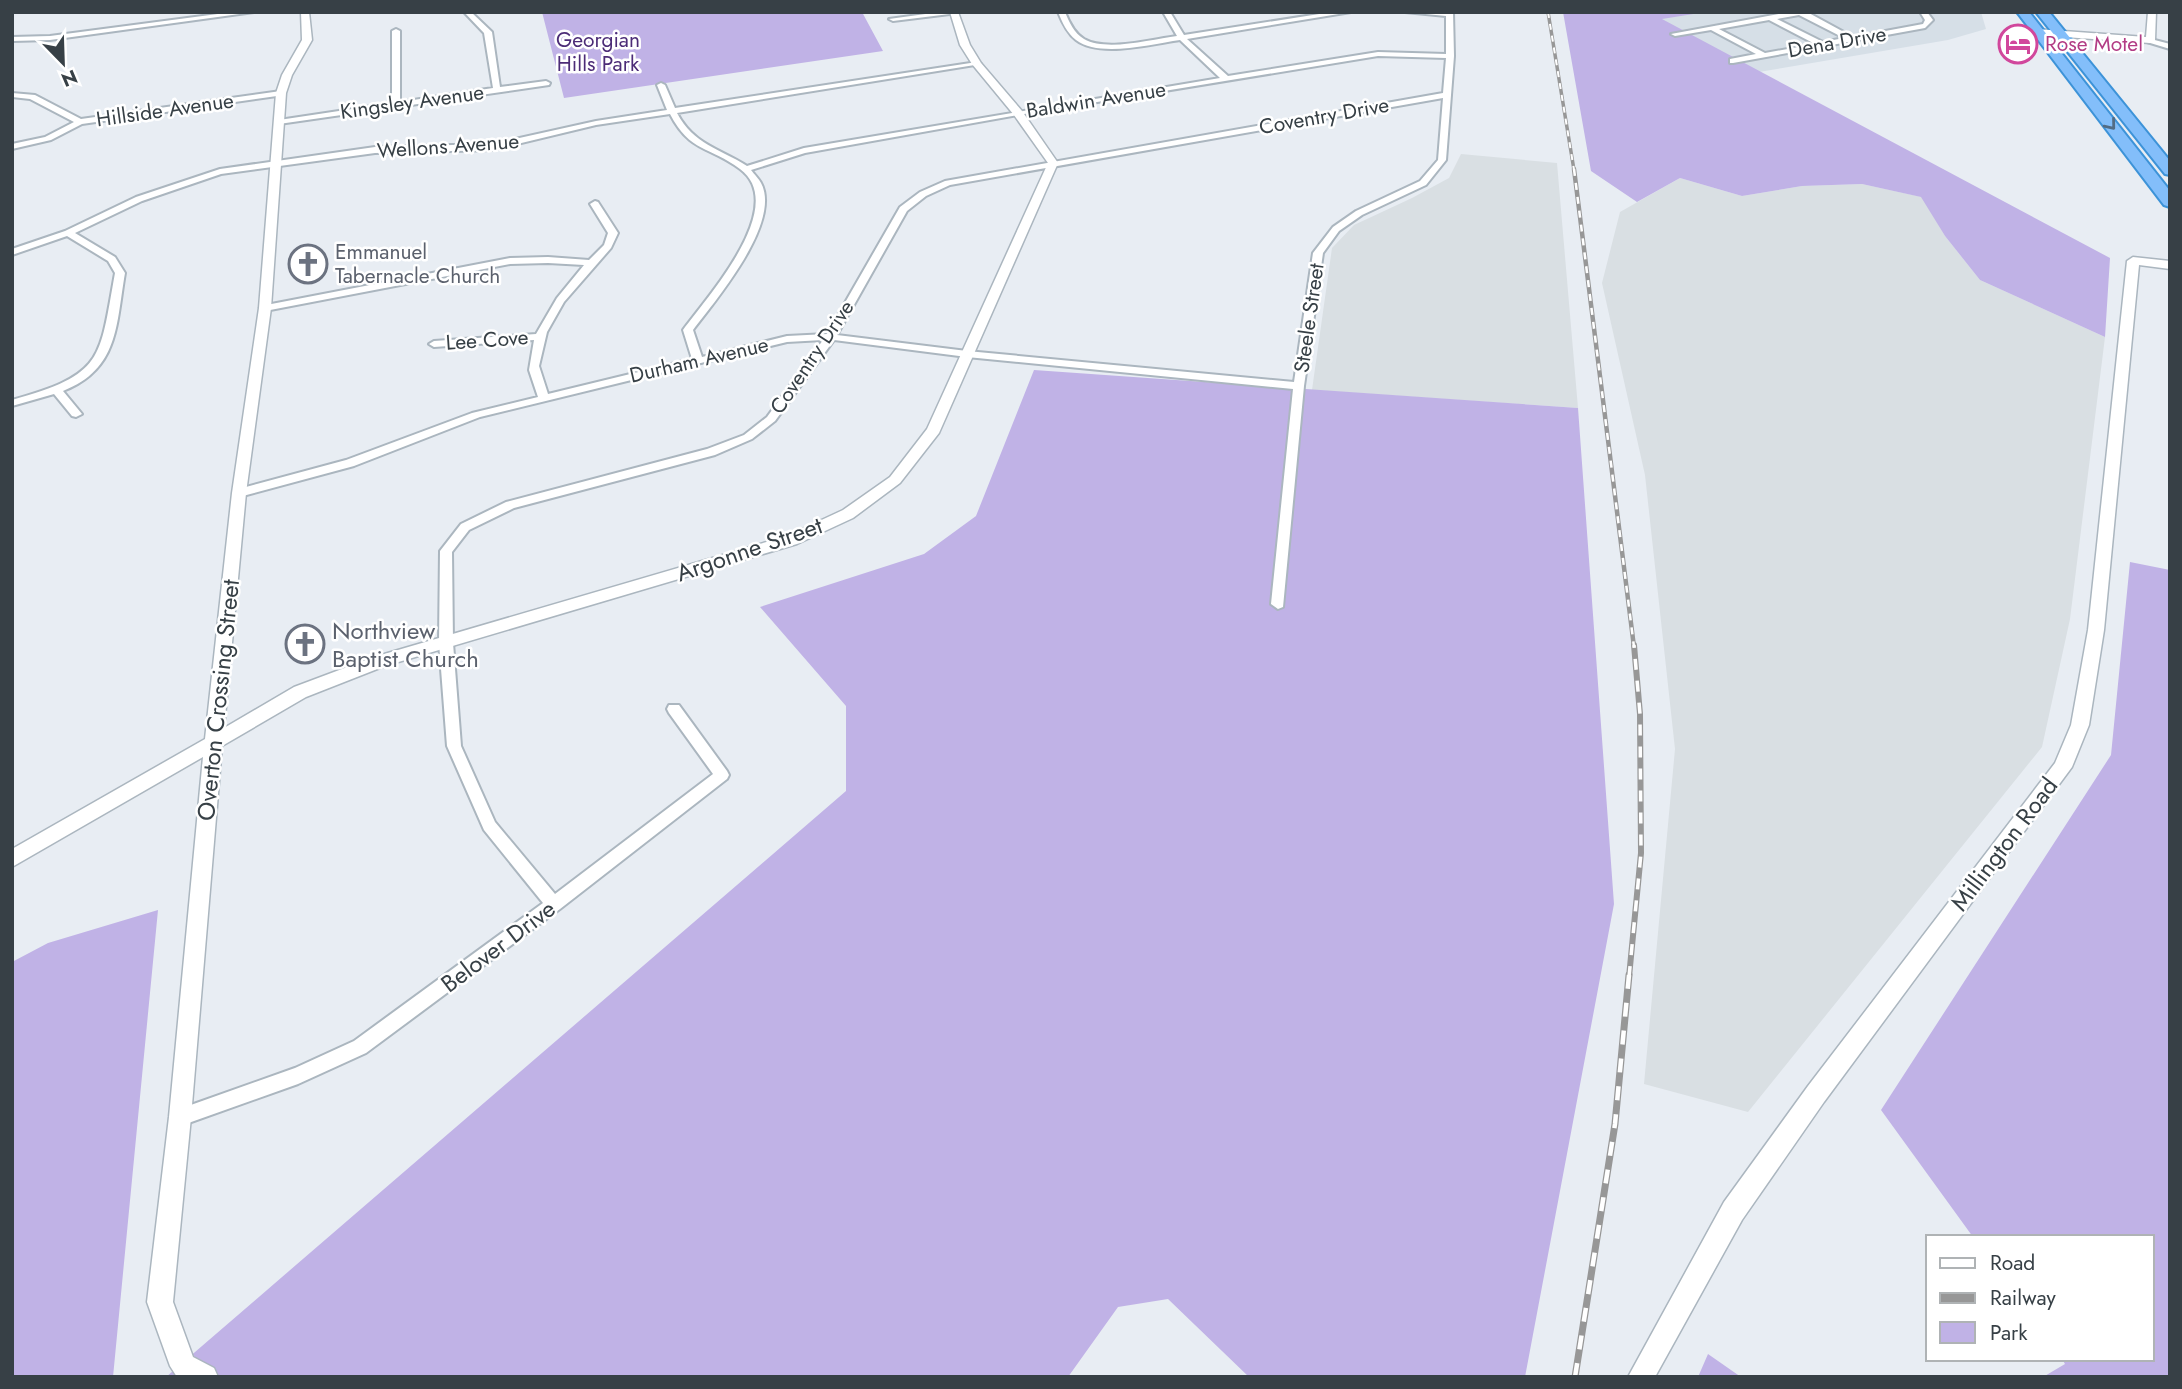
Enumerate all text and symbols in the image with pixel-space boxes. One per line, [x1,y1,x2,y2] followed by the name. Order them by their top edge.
[1786,19,1889,65] street label: Dena Drive
[1997,23,2039,65] hotel icon: Rose Motel
[556,25,640,79] park label: Georgian Hills Park
[28,28,98,98] north arrow
[2045,29,2143,59] place label: Rose Motel
[57,63,82,94] text: N
[1024,74,1168,126] street label: Baldwin Avenue
[338,77,486,127] street label: Kingsley Avenue
[94,85,236,134] street label: Hillside Avenue
[1257,90,1391,142] street label: Coventry Drive
[2102,118,2115,130] one-way arrow
[376,126,520,166] street label: Wellons Avenue
[335,237,500,291] place label: Emmanuel Tabernacle Church
[287,243,329,285] church icon: Emmanuel Tabernacle Church
[1286,261,1332,375] street label: Steele Street
[763,294,861,420] street label: Coventry Drive
[445,322,529,358] street label: Lee Cove
[627,329,772,391] street label: Durham Avenue
[671,508,827,590] street label: Argonne Street
[188,577,248,822] street label: Overton Crossing Street
[332,613,479,676] place label: Northview Baptist Church
[284,623,326,665] church icon: Northview Baptist Church
[1942,770,2066,918] street label: Millington Road
[433,891,563,1001] street label: Belover Drive
[1926,1235,2154,1361] legend
[1990,1248,2035,1278] text: Road
[1990,1283,2056,1313] text: Railway
[1990,1318,2028,1348] text: Park

